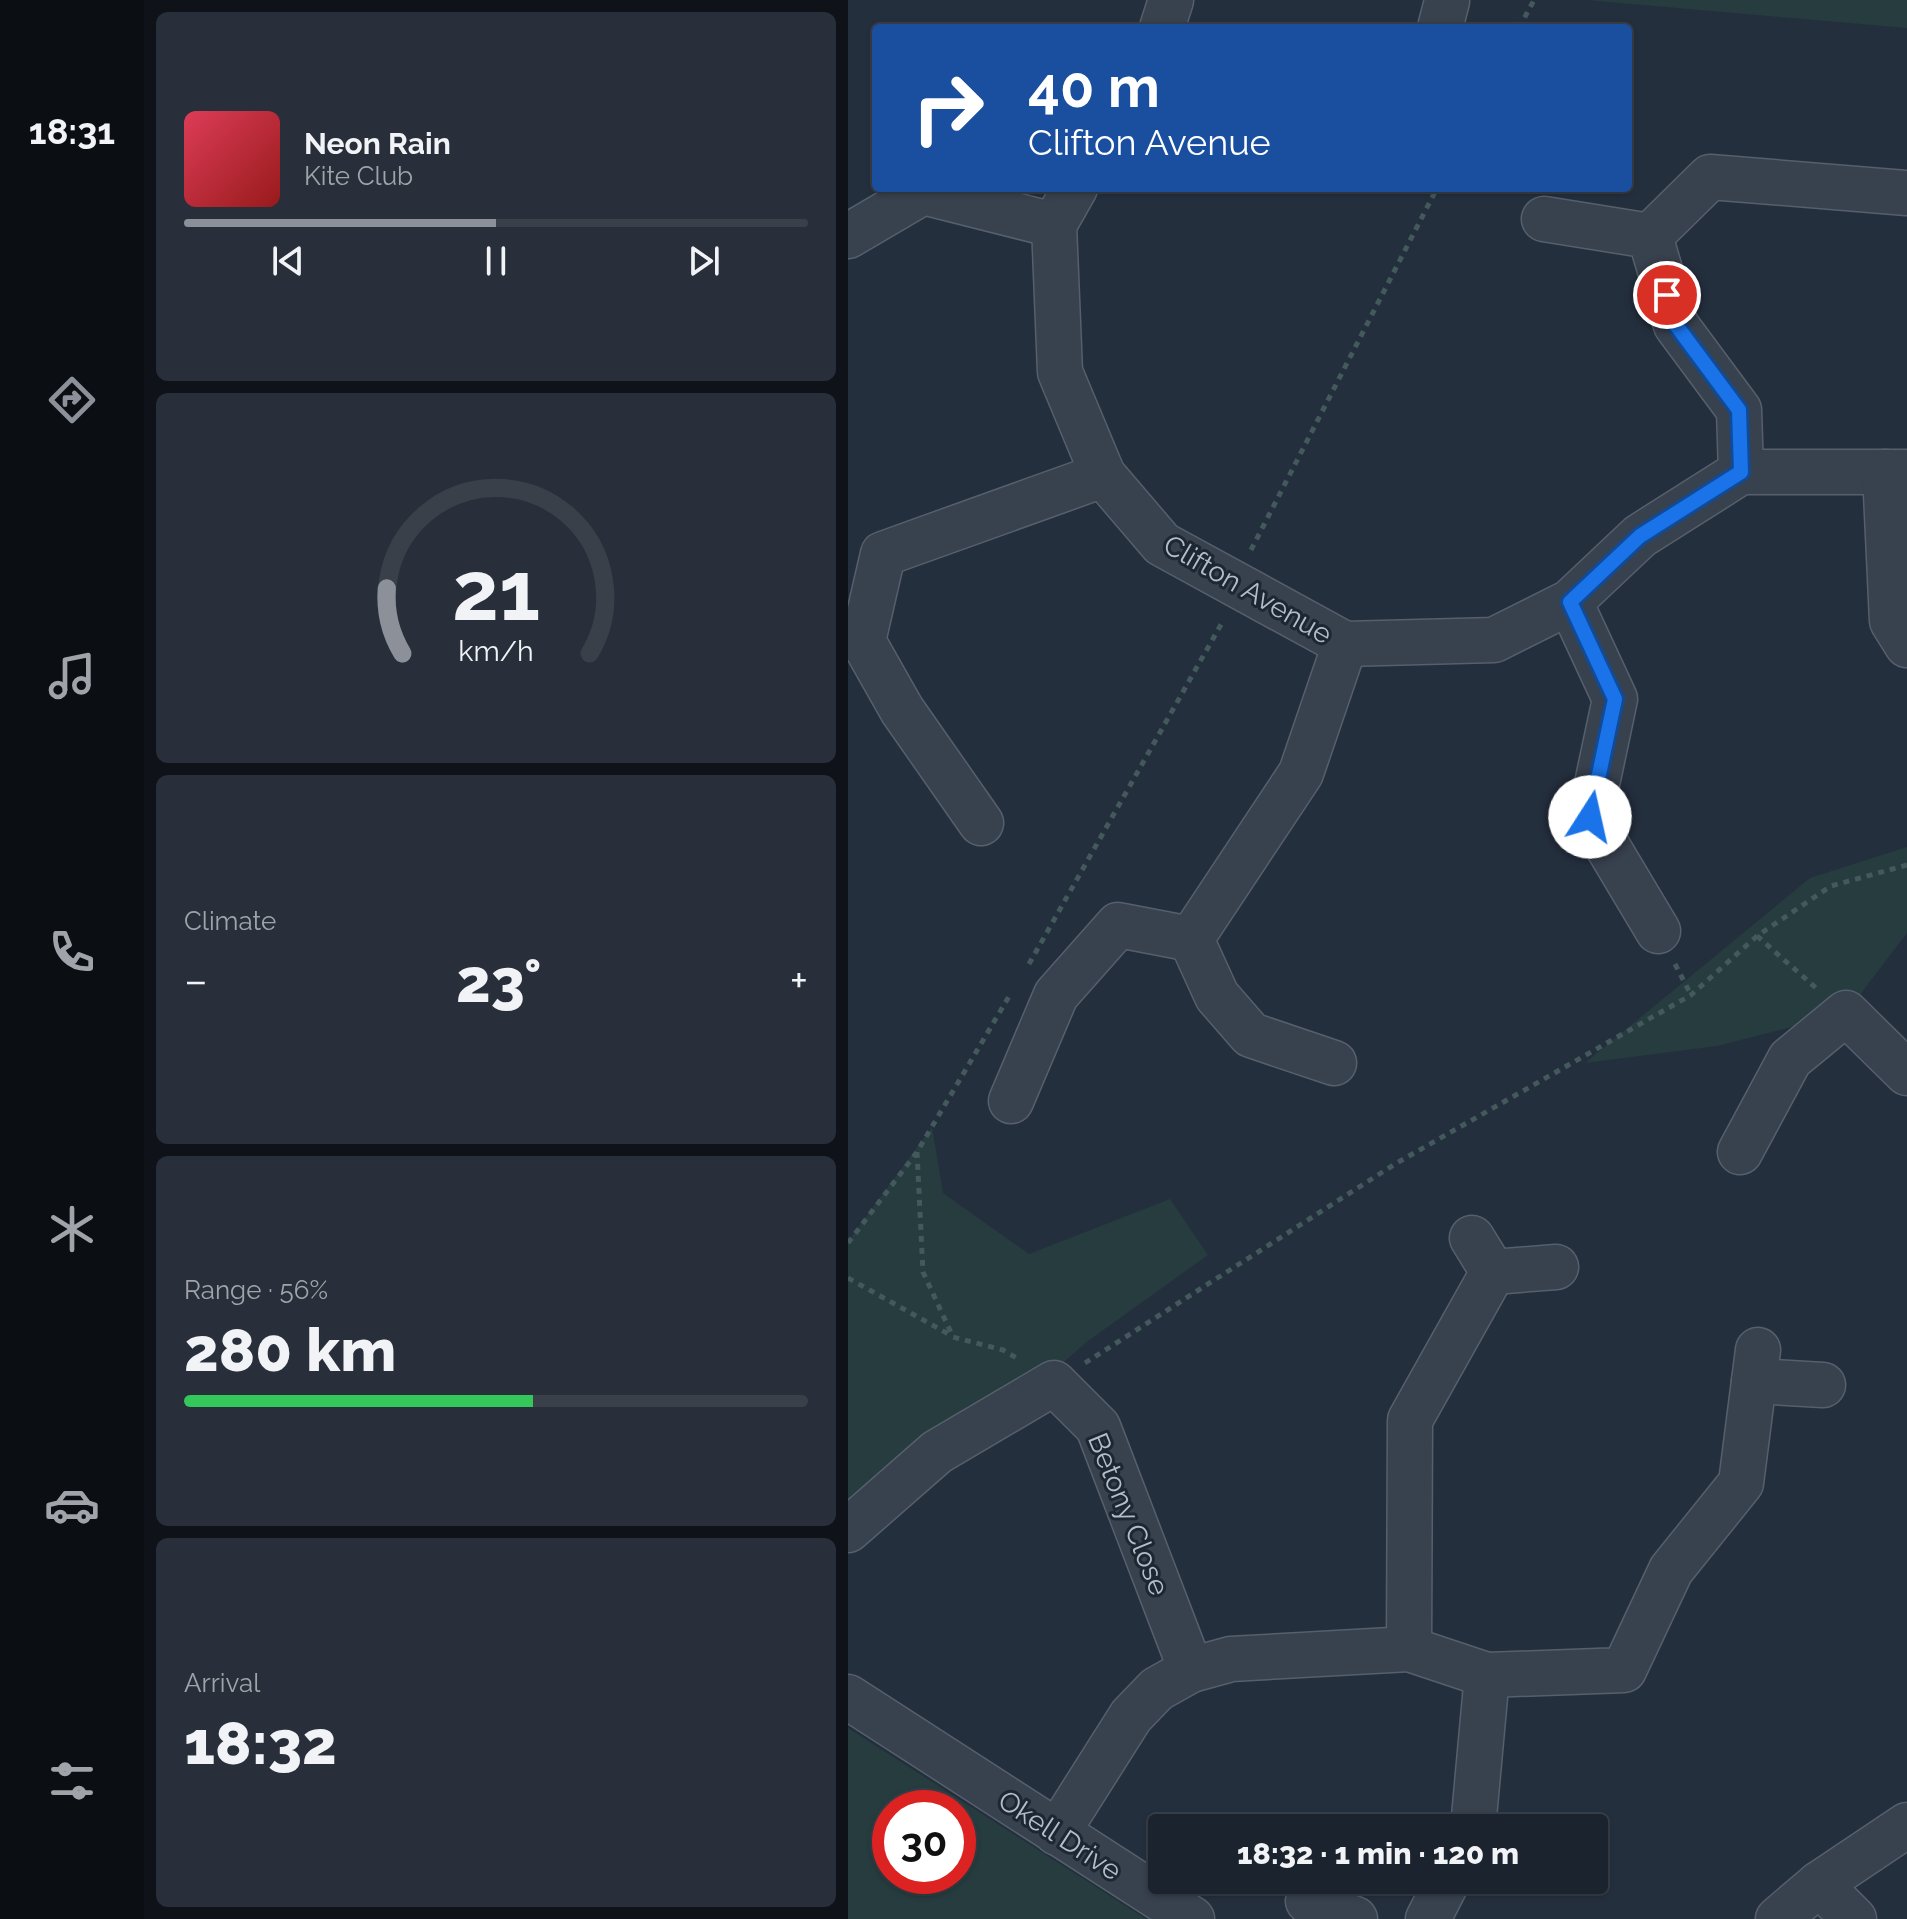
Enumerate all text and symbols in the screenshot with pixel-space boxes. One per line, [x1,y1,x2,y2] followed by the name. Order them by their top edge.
[1028,54,1160,120] text: 40 m
[896,56,1000,160] icon: right
[29,110,115,152] text: 18:31
[1028,121,1271,163] text: Clifton Avenue
[304,126,451,161] text: Neon Rain
[304,161,413,191] text: Kite Club
[266,239,310,283] icon: previous
[474,239,518,283] icon: pause
[682,239,726,283] icon: next
[1633,261,1701,329] pin
[1645,273,1689,317] icon: arrive
[44,372,100,428] icon: directions
[1158,528,1338,651] street label: Clifton Avenue
[452,542,540,639] text: 21
[458,634,534,668] text: km/h
[44,648,100,704] icon: music
[1548,775,1632,859] position arrow
[184,906,276,936] text: Climate
[44,924,100,980] icon: phone
[456,946,542,1016] text: 23°
[184,955,208,1006] text: −
[790,955,808,1006] text: +
[44,1201,100,1257] icon: climate
[184,1275,328,1305] text: Range · 56%
[184,1315,396,1385] text: 280 km
[1081,1428,1176,1600] street label: Betony Close
[44,1477,100,1533] icon: car
[184,1668,260,1698] text: Arrival
[184,1708,337,1778] text: 18:32
[44,1753,100,1809] icon: filters
[992,1783,1127,1887] street label: Okell Drive
[872,1790,976,1894] speed limit sign: 30
[1237,1836,1519,1871] text: 18:32 · 1 min · 120 m

